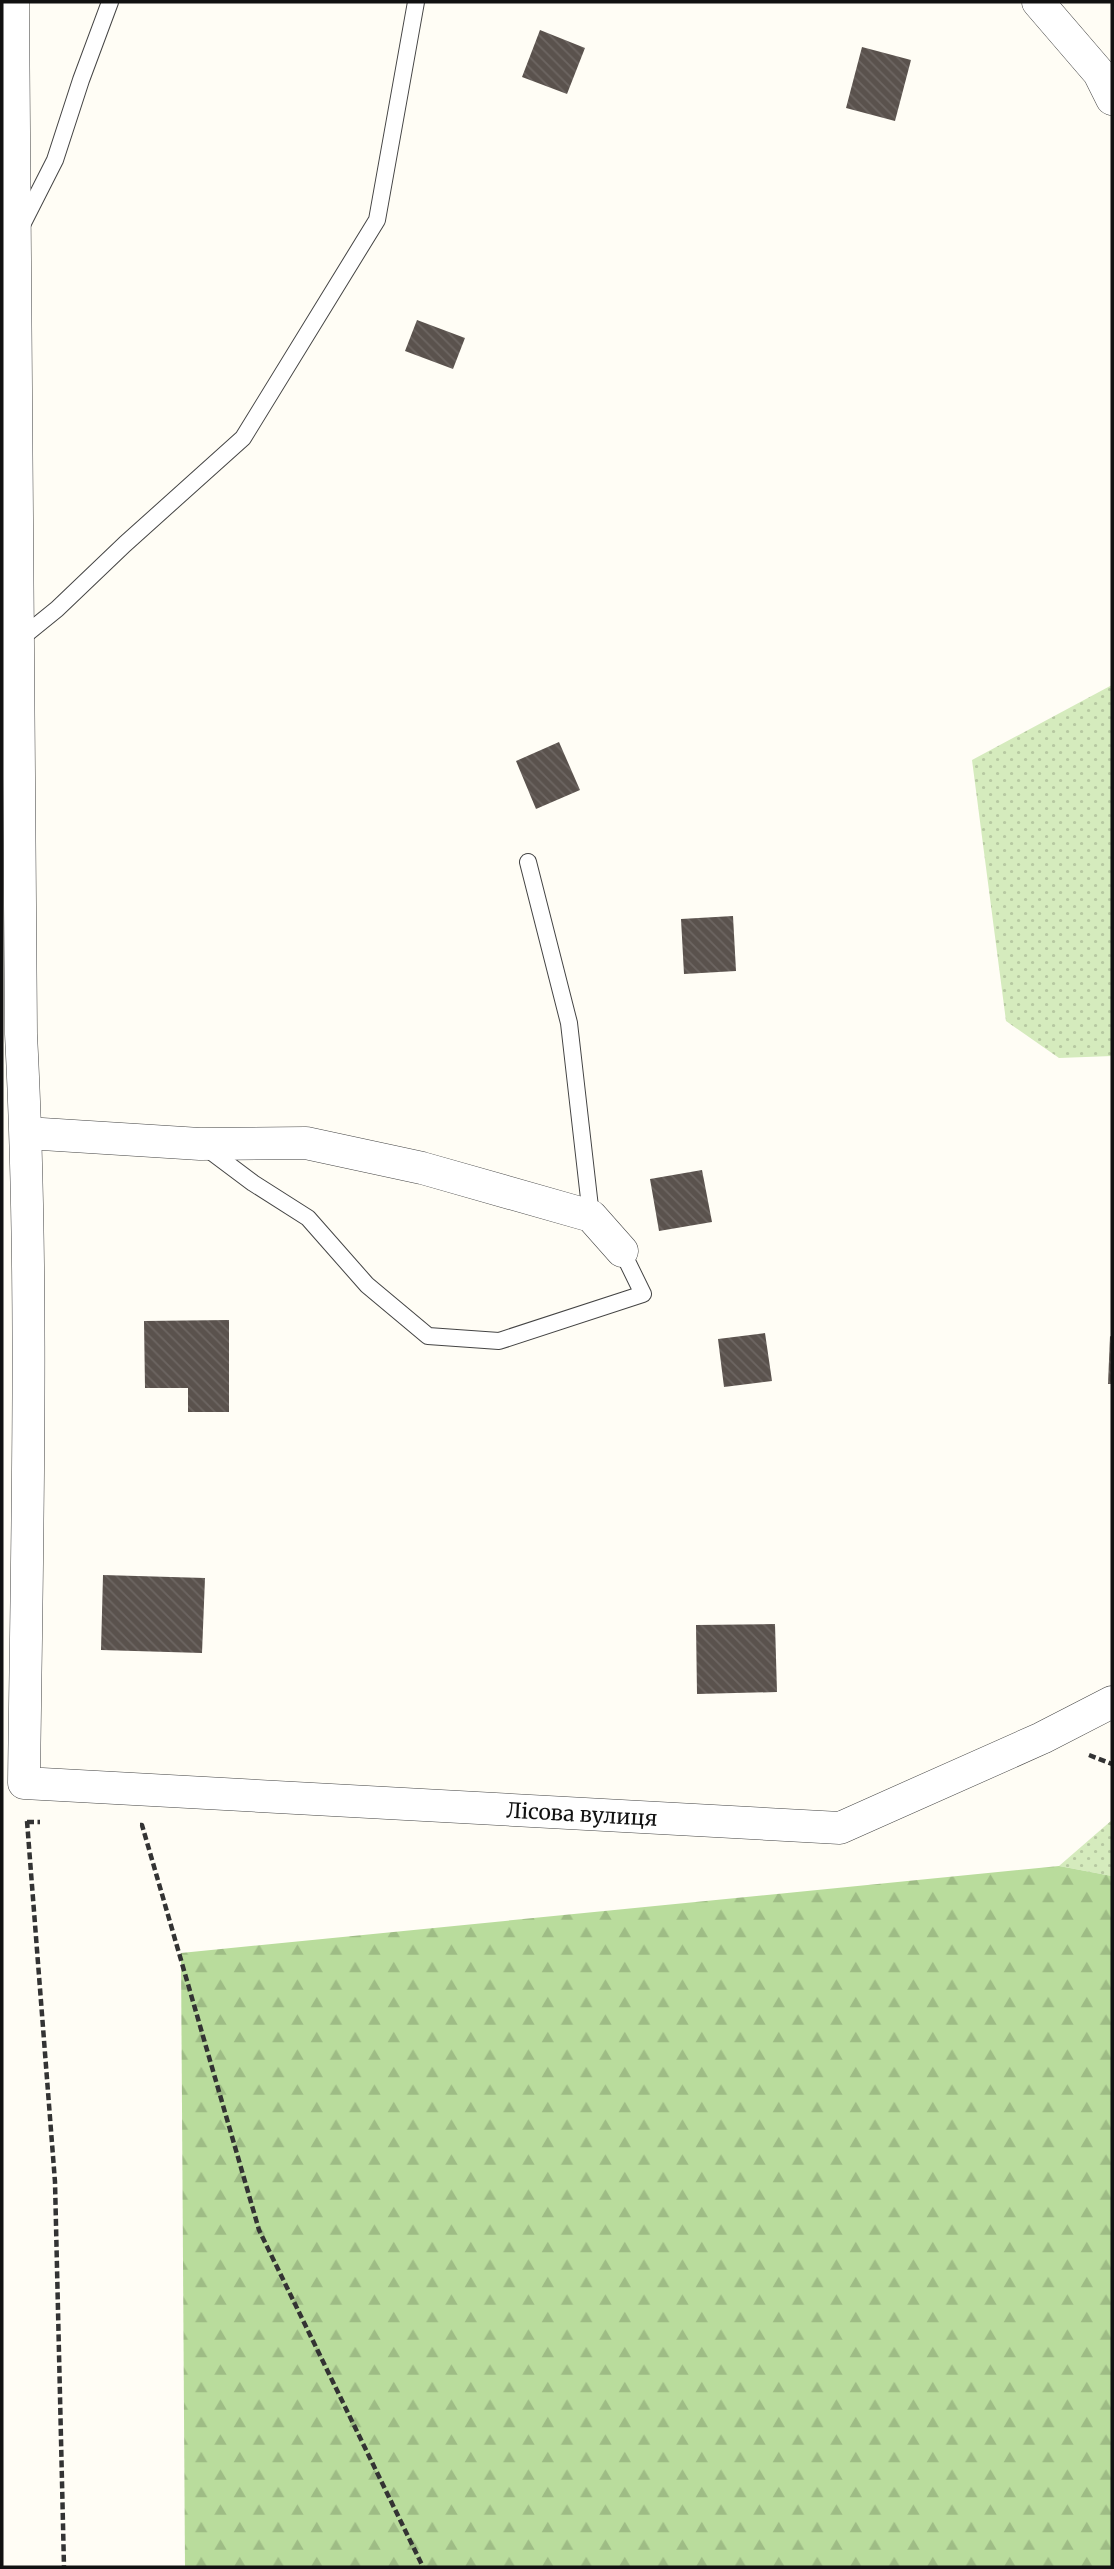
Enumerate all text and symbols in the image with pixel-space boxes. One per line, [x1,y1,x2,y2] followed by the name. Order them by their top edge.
[506,1796,658,1831] street label: Лісова вулиця

